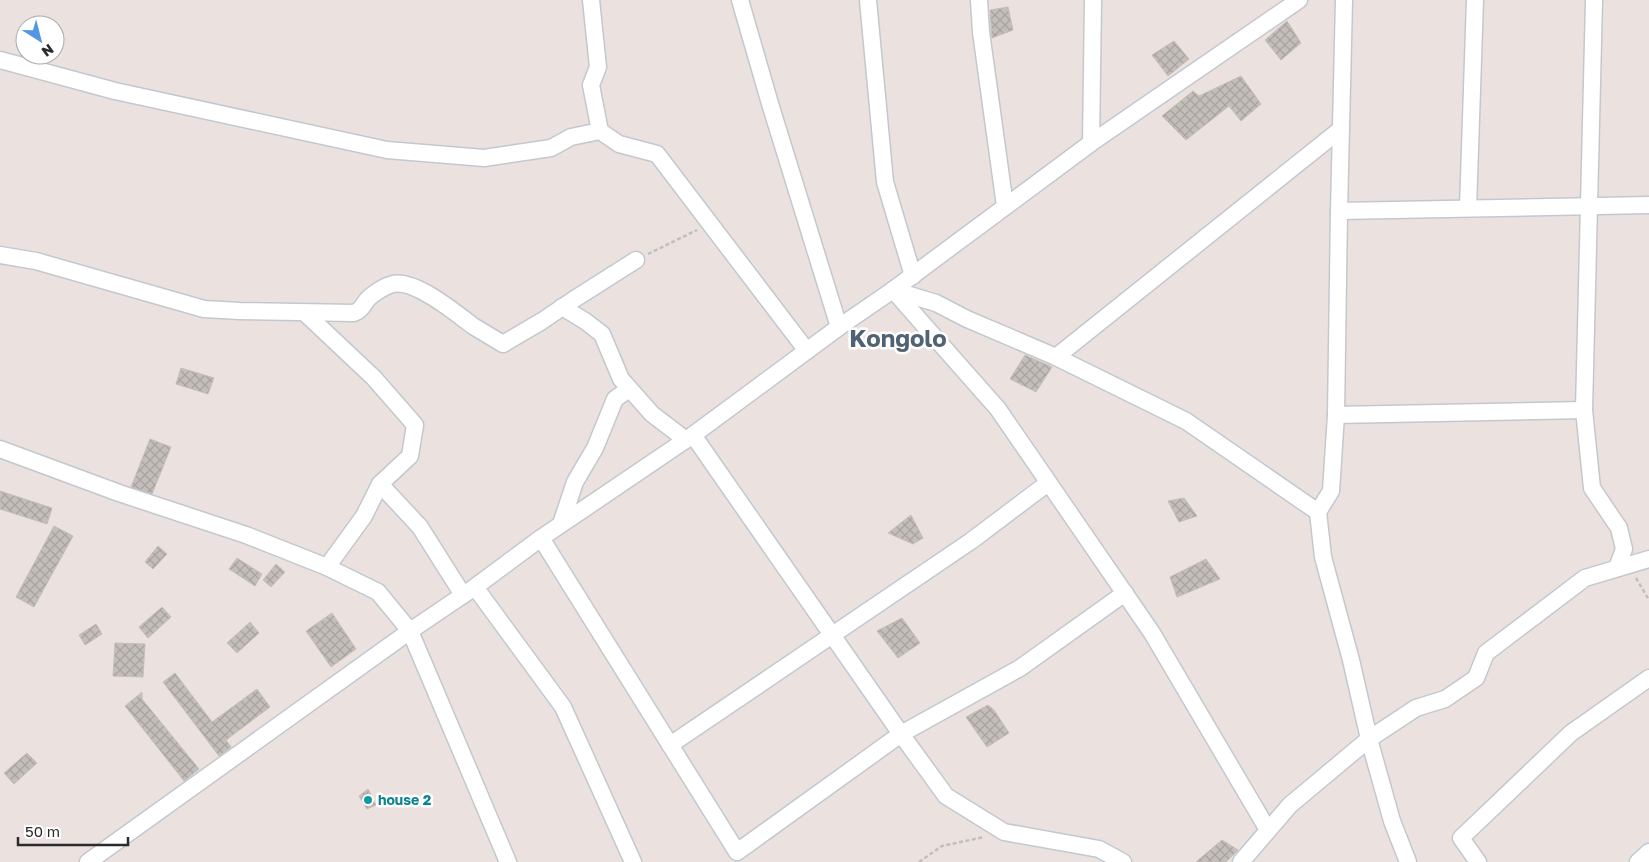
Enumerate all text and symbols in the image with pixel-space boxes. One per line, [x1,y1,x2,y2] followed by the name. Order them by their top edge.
[15,15,65,65] north arrow
[39,41,57,61] text: N
[849,323,947,352] district label: Kongolo
[378,791,432,808] place label: house 2
[362,794,374,806] marker: house 2
[18,814,128,846] scale bar
[25,822,60,840] text: 50 m

